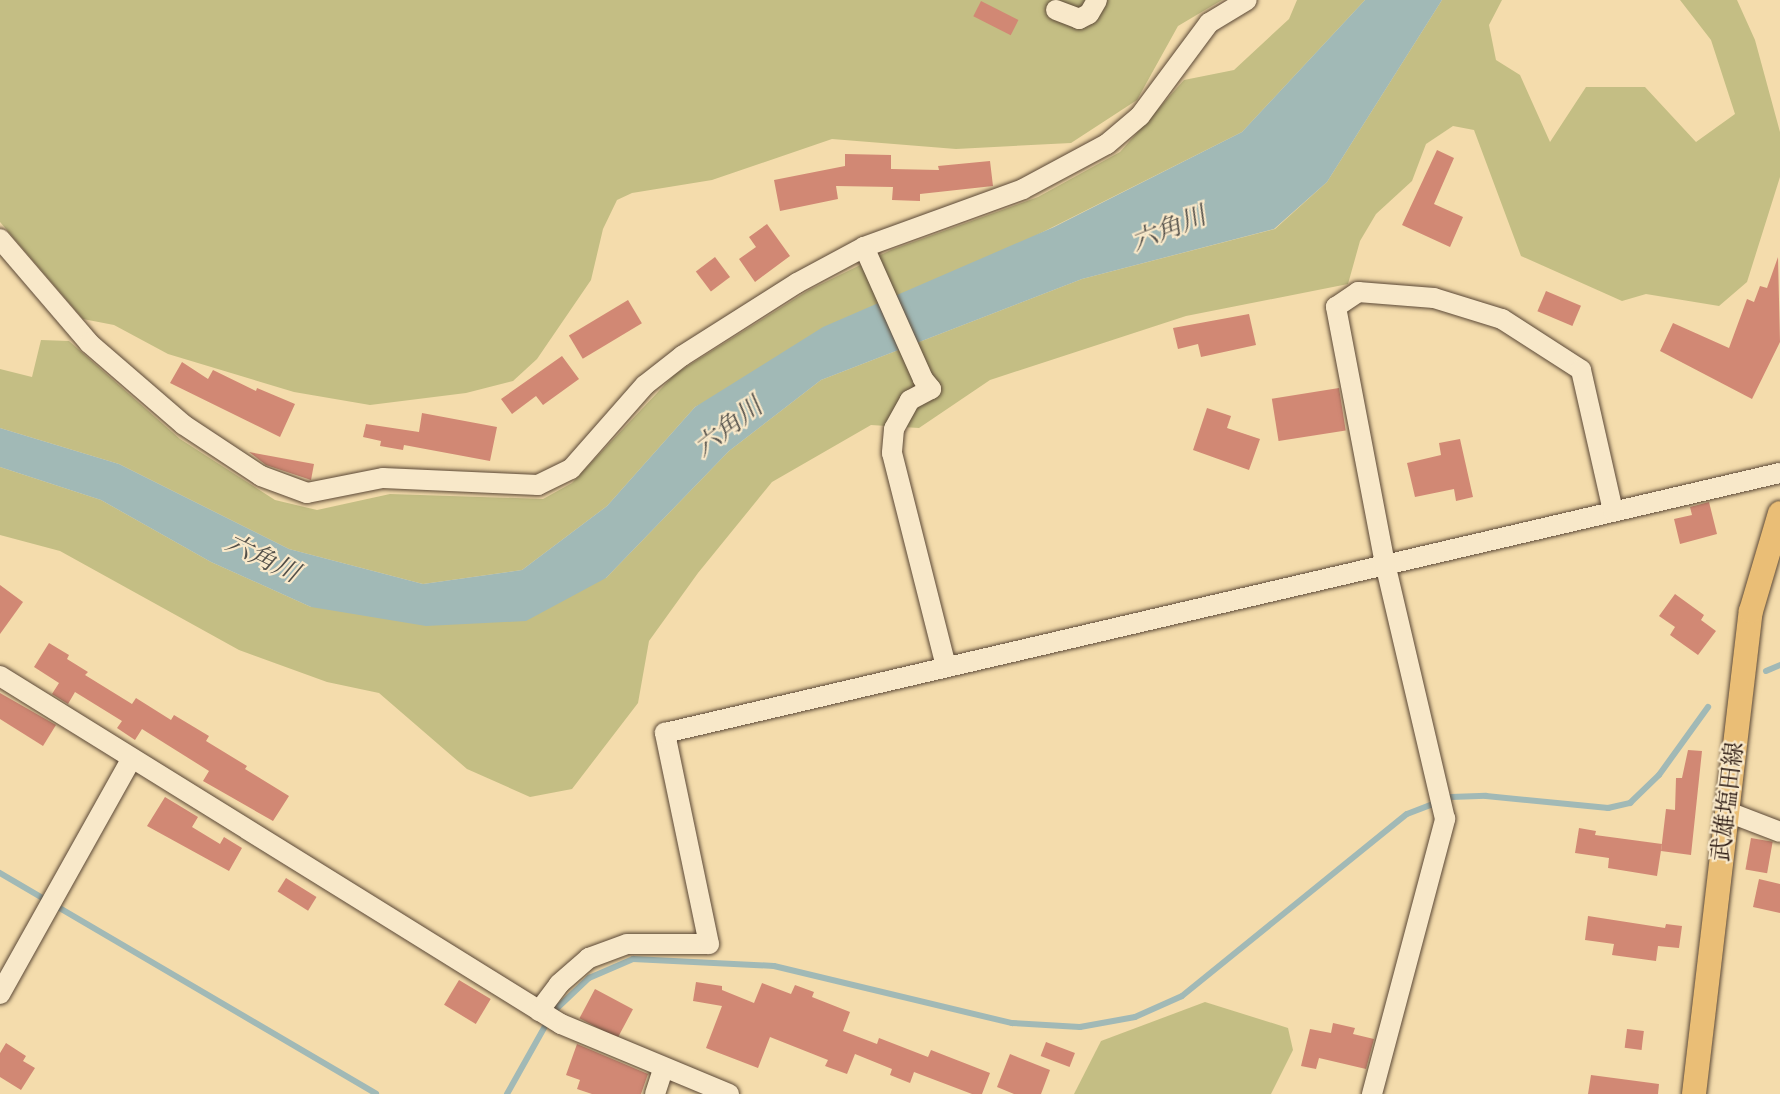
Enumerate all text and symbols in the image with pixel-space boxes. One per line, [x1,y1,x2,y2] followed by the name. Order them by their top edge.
[1127,201,1211,259] water label: 六角川
[689,392,769,464] water label: 六角川
[220,528,304,590] water label: 六角川
[1707,741,1751,863] street label: 武雄塩田線

